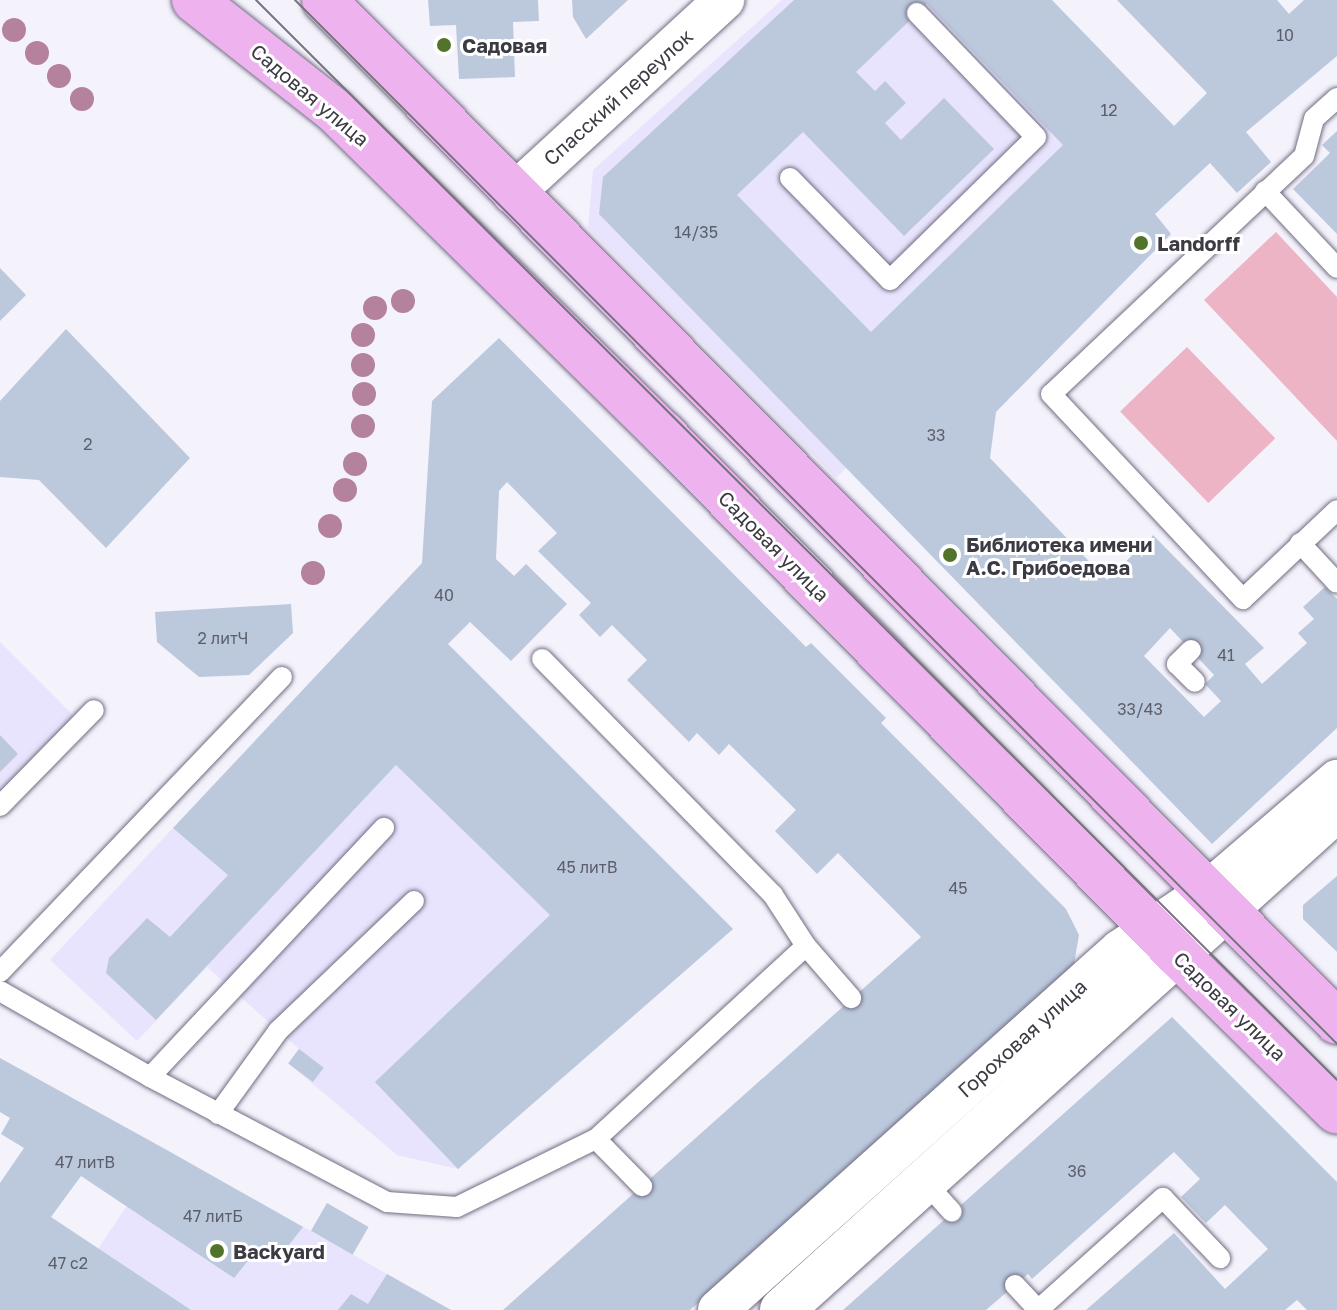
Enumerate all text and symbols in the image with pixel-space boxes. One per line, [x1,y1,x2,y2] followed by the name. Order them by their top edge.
[538,24,698,170] street label: Спасский переулок
[1276,25,1294,45] house number: 10
[462,33,547,57] place label: Садовая
[433,34,455,56] marker: Садовая
[246,39,374,151] street label: Садовая улица
[1100,100,1118,120] house number: 12
[674,222,718,242] house number: 14/35
[1157,231,1240,255] place label: Landorff
[1132,234,1150,252] marker: Landorff
[927,425,945,445] house number: 33
[83,434,93,454] house number: 2
[714,486,834,606] street label: Садовая улица
[966,532,1152,579] place label: Библиотека имени А.С. Грибоедова
[941,546,959,564] marker: Библиотека имени А.С. Грибоедова
[434,585,454,605] house number: 40
[198,628,248,648] house number: 2 литЧ
[1217,645,1235,665] house number: 41
[1117,699,1163,719] house number: 33/43
[557,857,617,877] house number: 45 литВ
[948,878,968,898] house number: 45
[1169,946,1291,1066] street label: Садовая улица
[953,974,1091,1102] street label: Гороховая улица
[55,1152,115,1172] house number: 47 литВ
[1067,1161,1087,1181] house number: 36
[183,1206,243,1226] house number: 47 литБ
[233,1239,325,1263] place label: Backyard
[208,1242,226,1260] marker: Backyard
[48,1253,88,1273] house number: 47 с2

